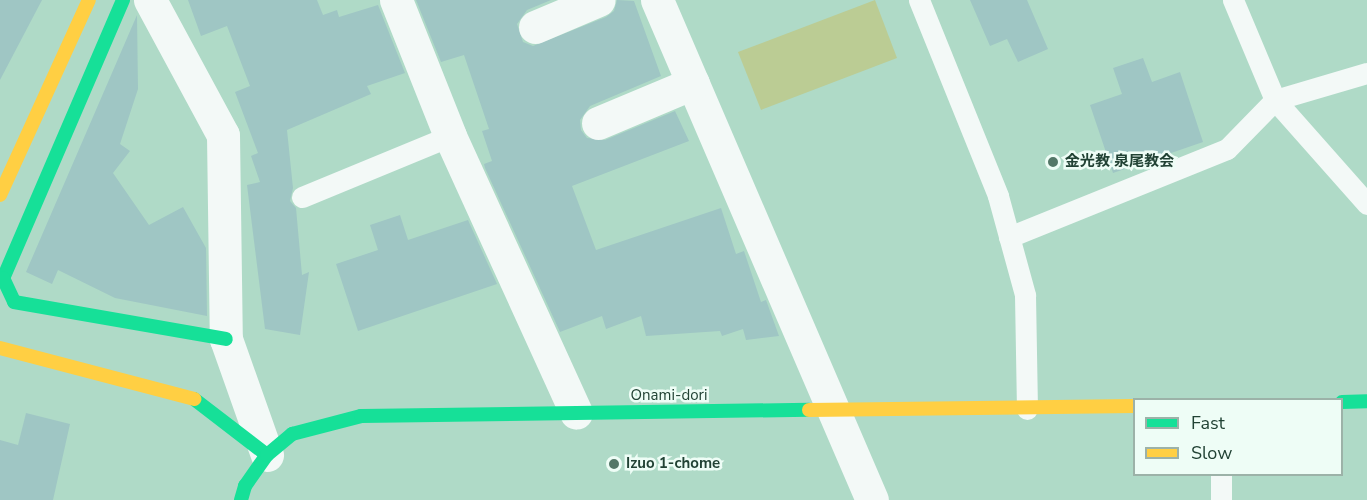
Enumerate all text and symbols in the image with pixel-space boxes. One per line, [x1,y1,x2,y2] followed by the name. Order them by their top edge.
[1065,153,1174,171] place label: 金光教 泉尾教会
[1046,155,1060,169] marker: 金光教 泉尾教会
[631,387,707,405] street label: Onami-dori
[1133,398,1343,476] legend
[1191,411,1225,435] text: Fast
[1191,441,1232,465] text: Slow
[626,455,720,473] place label: Izuo 1-chome
[607,457,621,471] marker: Izuo 1-chome

